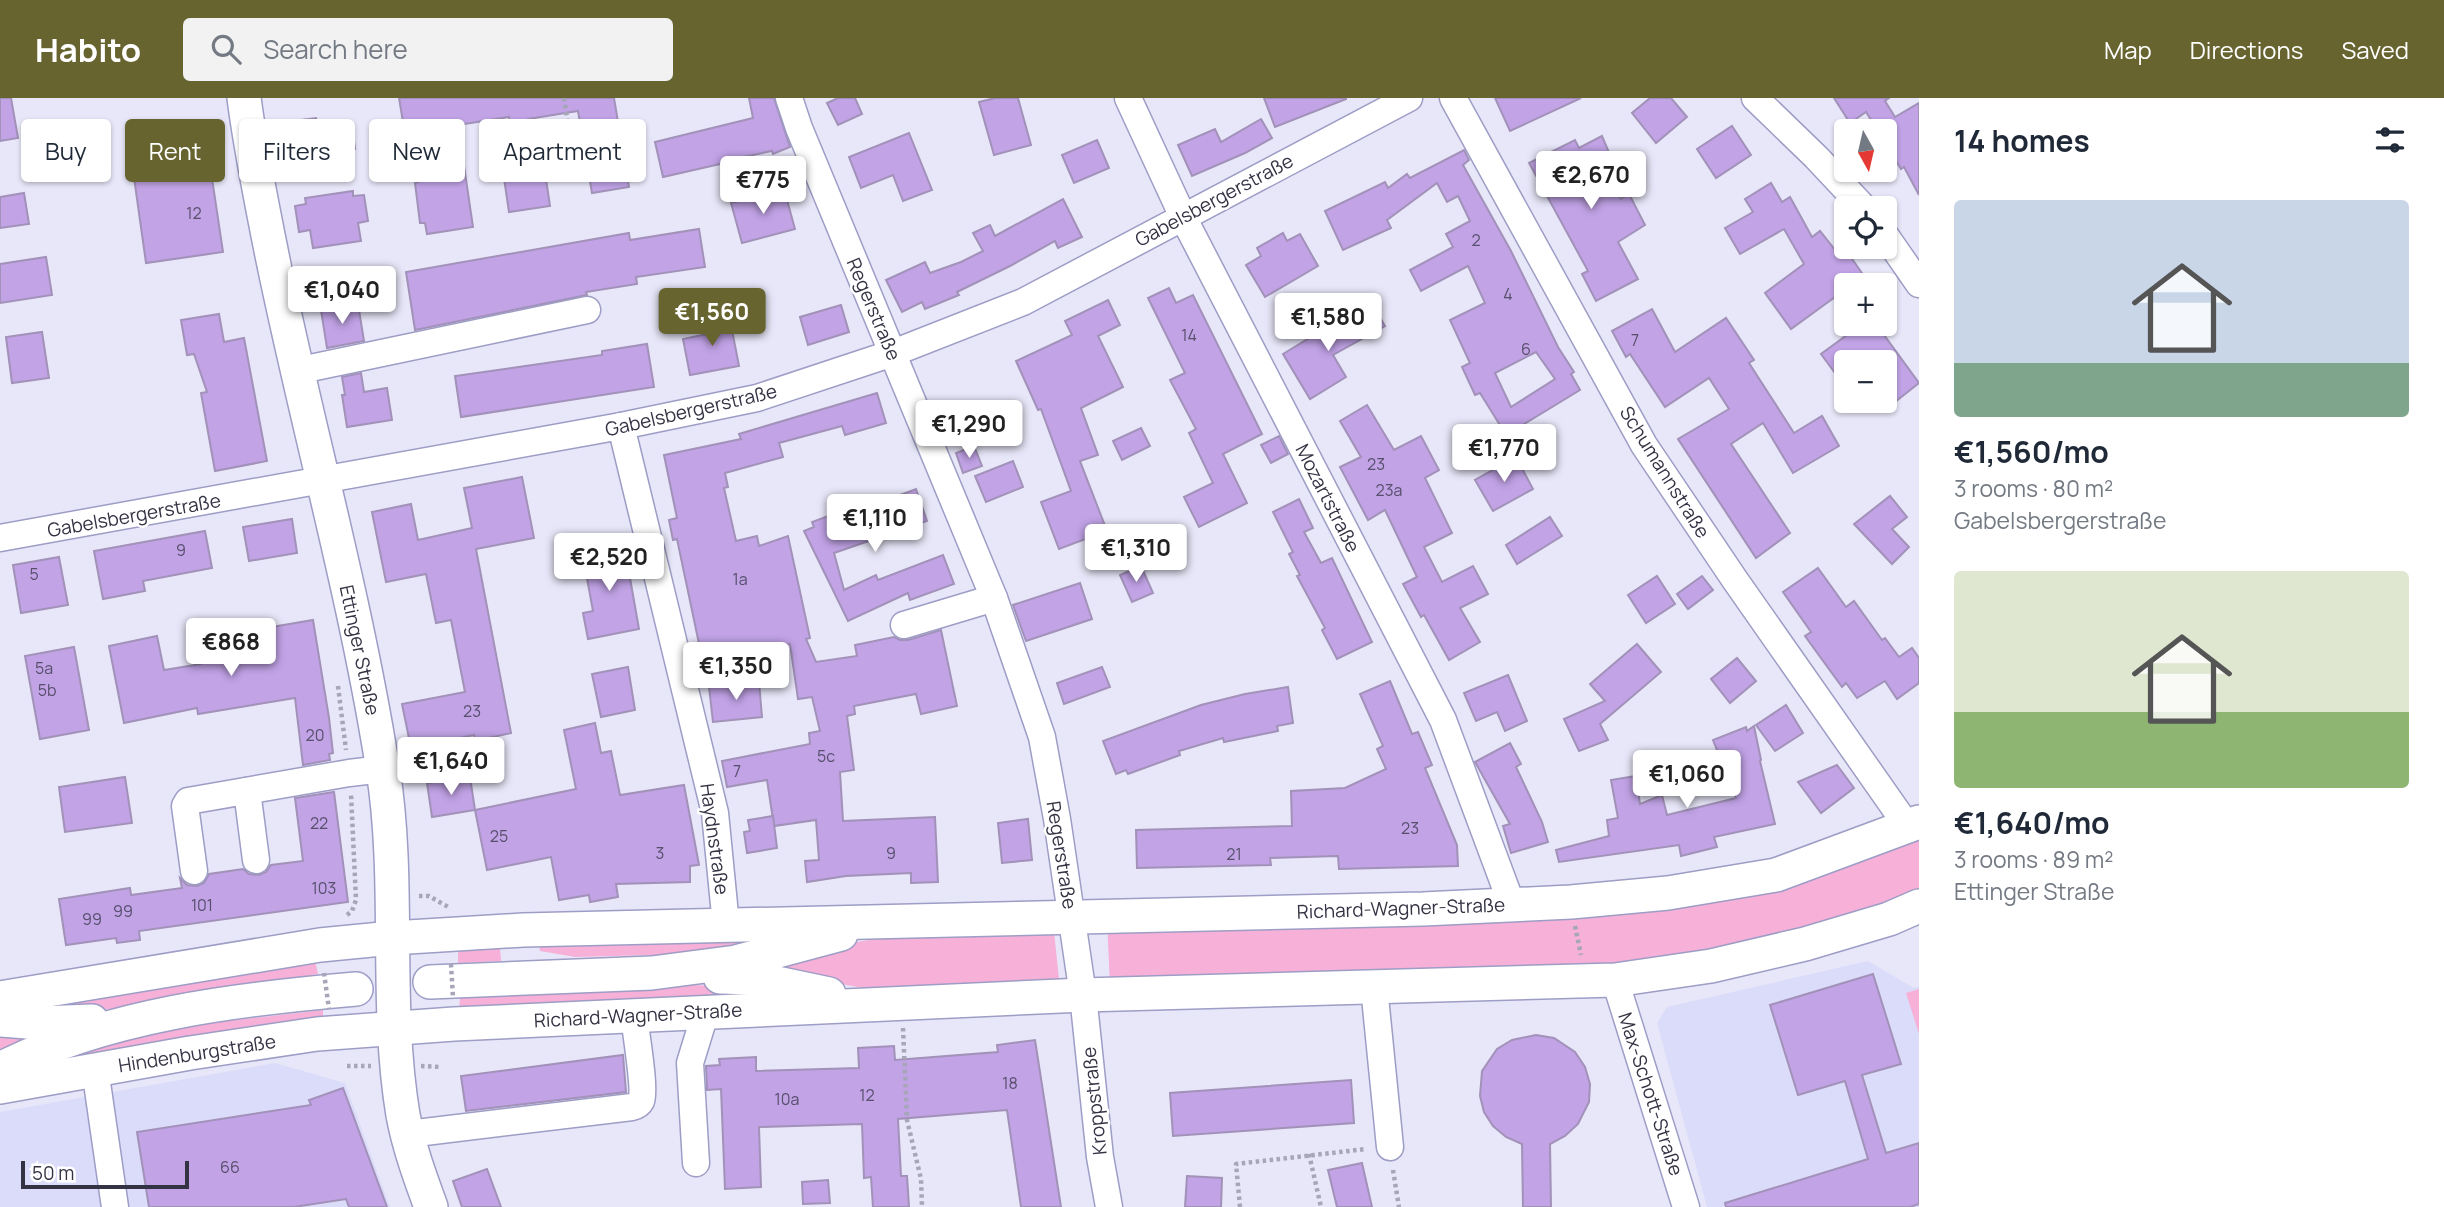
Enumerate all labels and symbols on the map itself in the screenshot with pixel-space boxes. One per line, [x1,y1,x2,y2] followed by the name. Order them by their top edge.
[1834,119,1897,182] north arrow
[1130,147,1298,253] street label: Gabelsbergerstraße
[1534,152,1648,211] pin: €2,670
[722,156,804,216] pin: €775
[186,202,202,224] house number: 12
[1471,229,1481,251] house number: 2
[841,254,907,364] street label: Regerstraße
[285,266,399,326] pin: €1,040
[1503,283,1513,305] house number: 4
[655,288,769,348] pin: €1,560
[1271,294,1385,353] pin: €1,580
[1181,324,1197,346] house number: 14
[1631,329,1639,351] house number: 7
[1521,338,1531,360] house number: 6
[603,378,779,442] street label: Gabelsbergerstraße
[912,400,1026,460] pin: €1,290
[1614,401,1716,543] street label: Schumannstraße
[1447,424,1561,484] pin: €1,770
[1290,439,1366,557] street label: Mozartstraße
[1367,453,1385,475] house number: 23
[1376,479,1402,501] house number: 23a
[45,487,223,543] street label: Gabelsbergerstraße
[818,494,932,554] pin: €1,110
[1079,524,1193,584] pin: €1,310
[552,533,666,593] pin: €2,520
[176,539,186,561] house number: 9
[29,563,39,585] house number: 5
[732,568,748,590] house number: 1a
[334,583,386,717] street label: Ettinger Straße
[190,618,272,678] pin: €868
[679,642,793,702] pin: €1,350
[35,657,53,679] house number: 5a
[38,679,56,701] house number: 5b
[463,700,481,722] house number: 23
[306,724,324,746] house number: 20
[394,738,508,797] pin: €1,640
[817,745,835,767] house number: 5c
[1630,750,1744,810] pin: €1,060
[733,760,741,782] house number: 7
[694,782,736,896] street label: Haydnstraße
[1041,799,1083,911] street label: Regerstraße
[310,812,328,834] house number: 22
[1401,817,1419,839] house number: 23
[490,825,508,847] house number: 25
[656,842,664,864] house number: 3
[886,842,896,864] house number: 9
[1226,843,1242,865] house number: 21
[312,877,336,899] house number: 103
[1296,891,1506,925] street label: Richard-Wagner-Straße
[191,894,213,916] house number: 101
[113,900,133,922] house number: 99
[82,908,102,930] house number: 99
[533,997,743,1033] street label: Richard-Wagner-Straße
[1612,1009,1690,1179] street label: Max-Schott-Straße
[116,1028,278,1078] street label: Hindenburgstraße
[1075,1046,1113,1156] street label: Kroppstraße
[1002,1072,1018,1094] house number: 18
[859,1084,875,1106] house number: 12
[775,1088,799,1110] house number: 10a
[220,1156,240,1178] house number: 66
[21,1158,189,1190] scale bar

